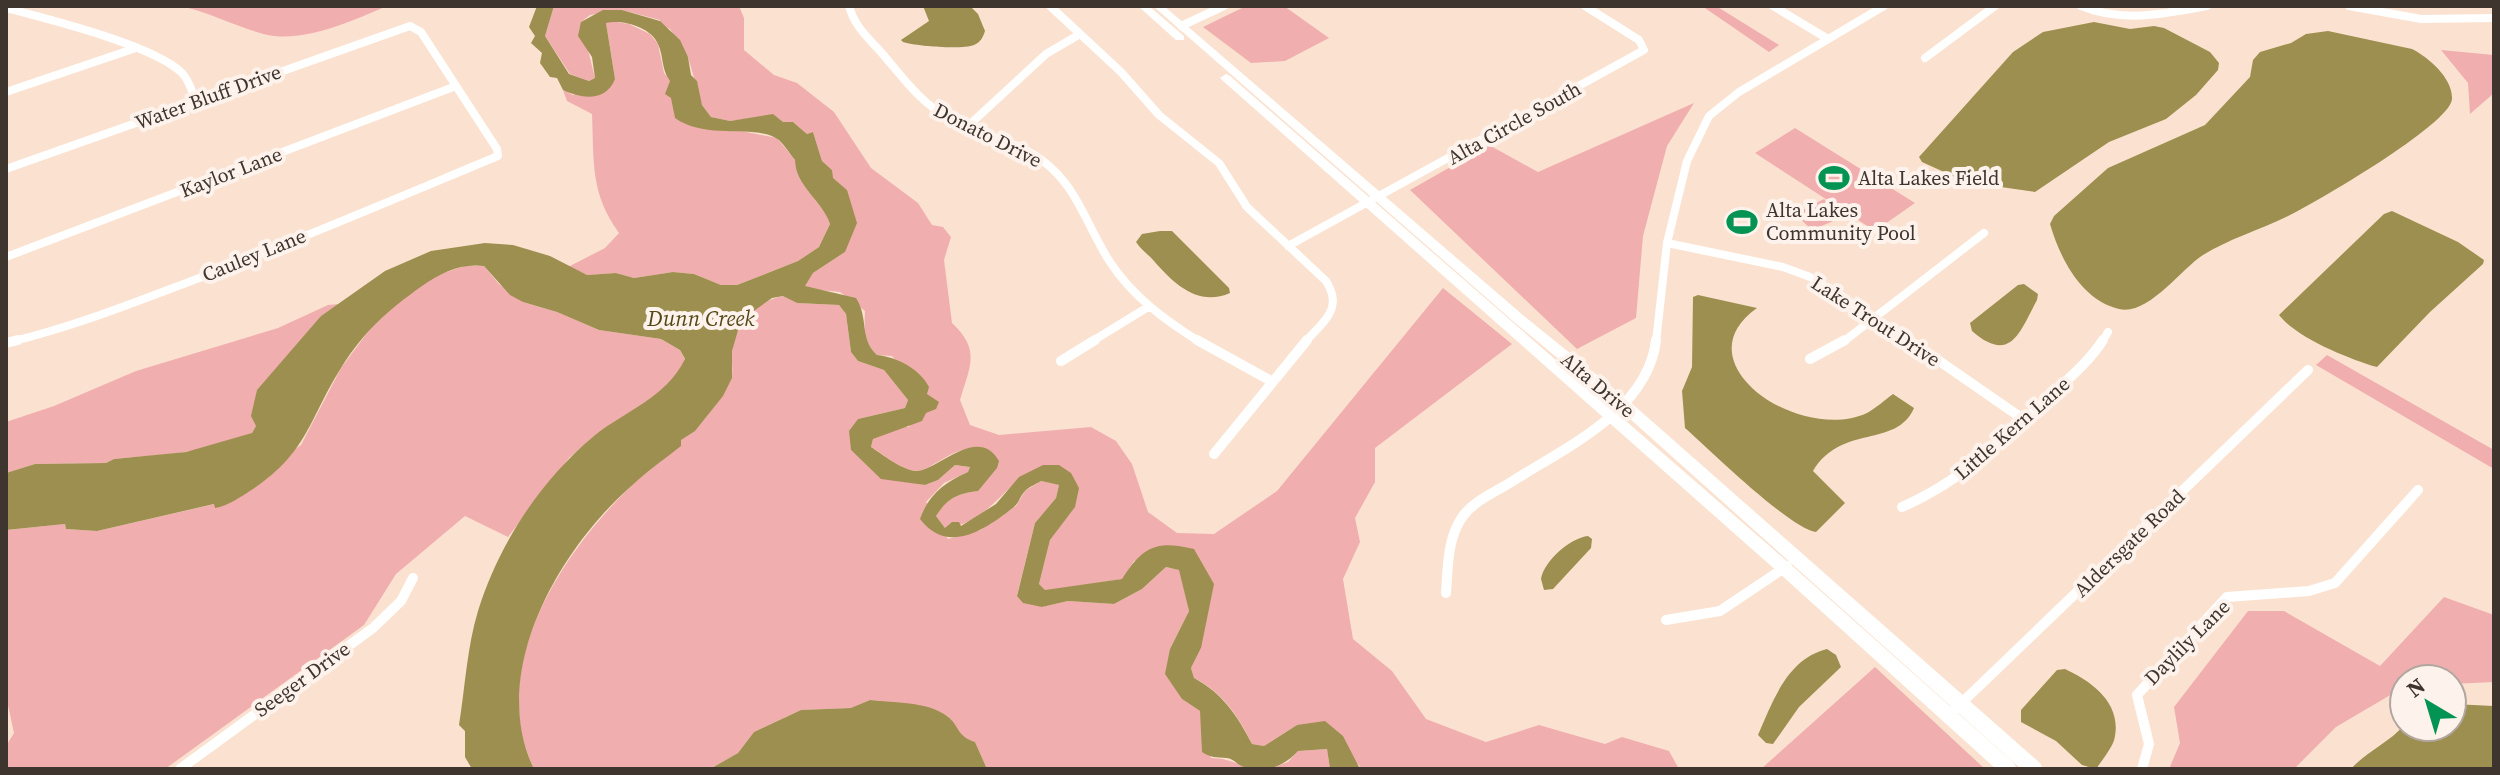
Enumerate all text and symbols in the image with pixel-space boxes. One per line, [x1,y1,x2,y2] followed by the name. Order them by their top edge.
[131,58,285,136] street label: Water Bluff Drive
[1442,75,1586,171] street label: Alta Circle South
[929,96,1047,174] street label: Donato Drive
[176,140,286,204] street label: Kaylor Lane
[1817,161,1851,195] sports icon: Alta Lakes Field
[1858,164,2000,192] place label: Alta Lakes Field
[1766,196,1916,247] place label: Alta Lakes Community Pool
[1725,205,1759,239] sports icon: Alta Lakes Community Pool
[198,221,310,289] street label: Cauley Lane
[1806,269,1946,373] street label: Lake Trout Drive
[646,303,755,333] water label: Dunn Creek
[1555,346,1641,424] street label: Alta Drive
[1948,370,2076,486] street label: Little Kern Lane
[2067,482,2191,603] street label: Aldersgate Road
[2138,593,2236,691] street label: Daylily Lane
[248,635,356,723] street label: Seeger Drive
[2388,663,2468,743] north arrow
[2400,670,2431,704] text: N

